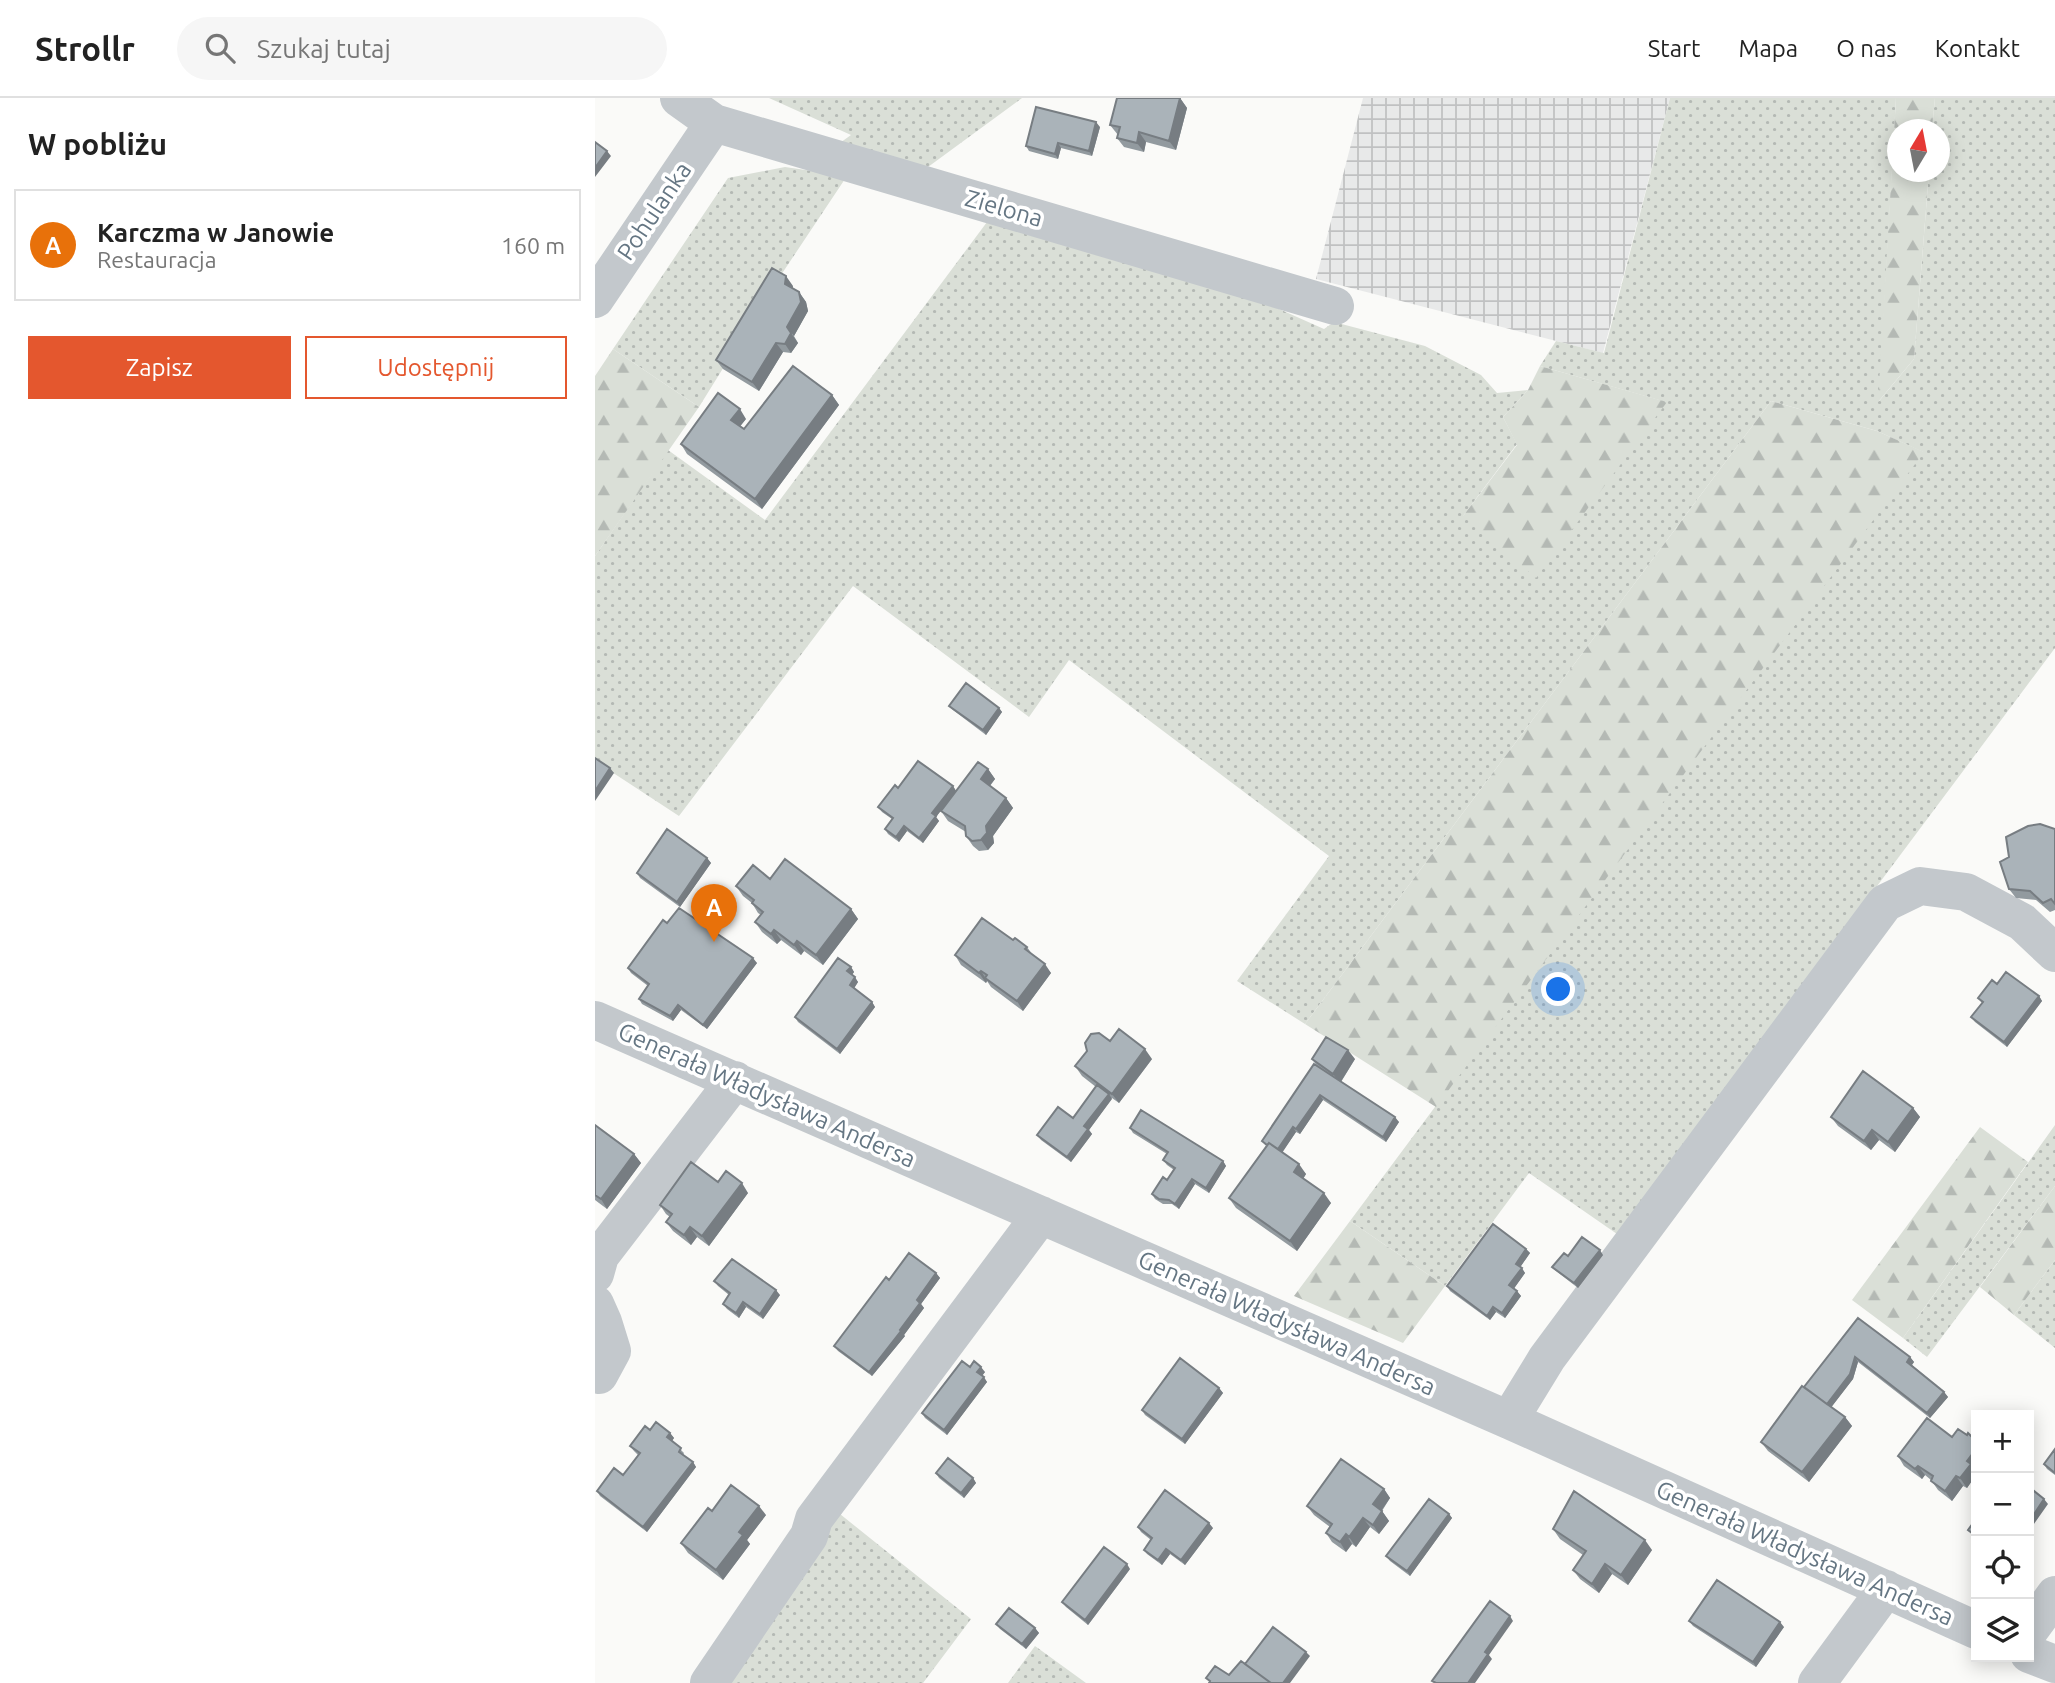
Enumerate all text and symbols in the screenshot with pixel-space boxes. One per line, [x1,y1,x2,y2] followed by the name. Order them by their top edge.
[177,17,667,80] search box
[201,29,239,67] icon: search
[35,30,135,67] text: Strollr
[257,34,391,63] text: Szukaj tutaj
[1648,35,1701,62] text: Start
[1739,35,1798,62] text: Mapa
[1836,35,1897,62] text: O nas
[1935,35,2020,62] text: Kontakt
[1887,119,1950,182] north arrow
[28,127,167,161] text: W pobliżu
[611,157,697,265] street label: Pohulanka
[962,184,1046,232] street label: Zielona
[97,218,334,247] text: Karczma w Janowie
[45,233,61,258] text: A
[501,233,565,258] text: 160 m
[97,247,217,272] text: Restauracja
[28,336,291,399] button: Zapisz
[305,336,567,399] button: Udostępnij
[691,884,737,942] pin: A
[1541,972,1575,1006] your location
[614,1017,920,1173] street label: Generała Władysława Andersa
[1134,1245,1440,1401] street label: Generała Władysława Andersa
[1971,1410,2034,1662] map controls
[1971,1410,2034,1473] button: +
[1971,1473,2034,1536] button: −
[1652,1475,1958,1631] street label: Generała Władysława Andersa
[1971,1536,2034,1599] button: locate
[1971,1599,2034,1662] button: layers

